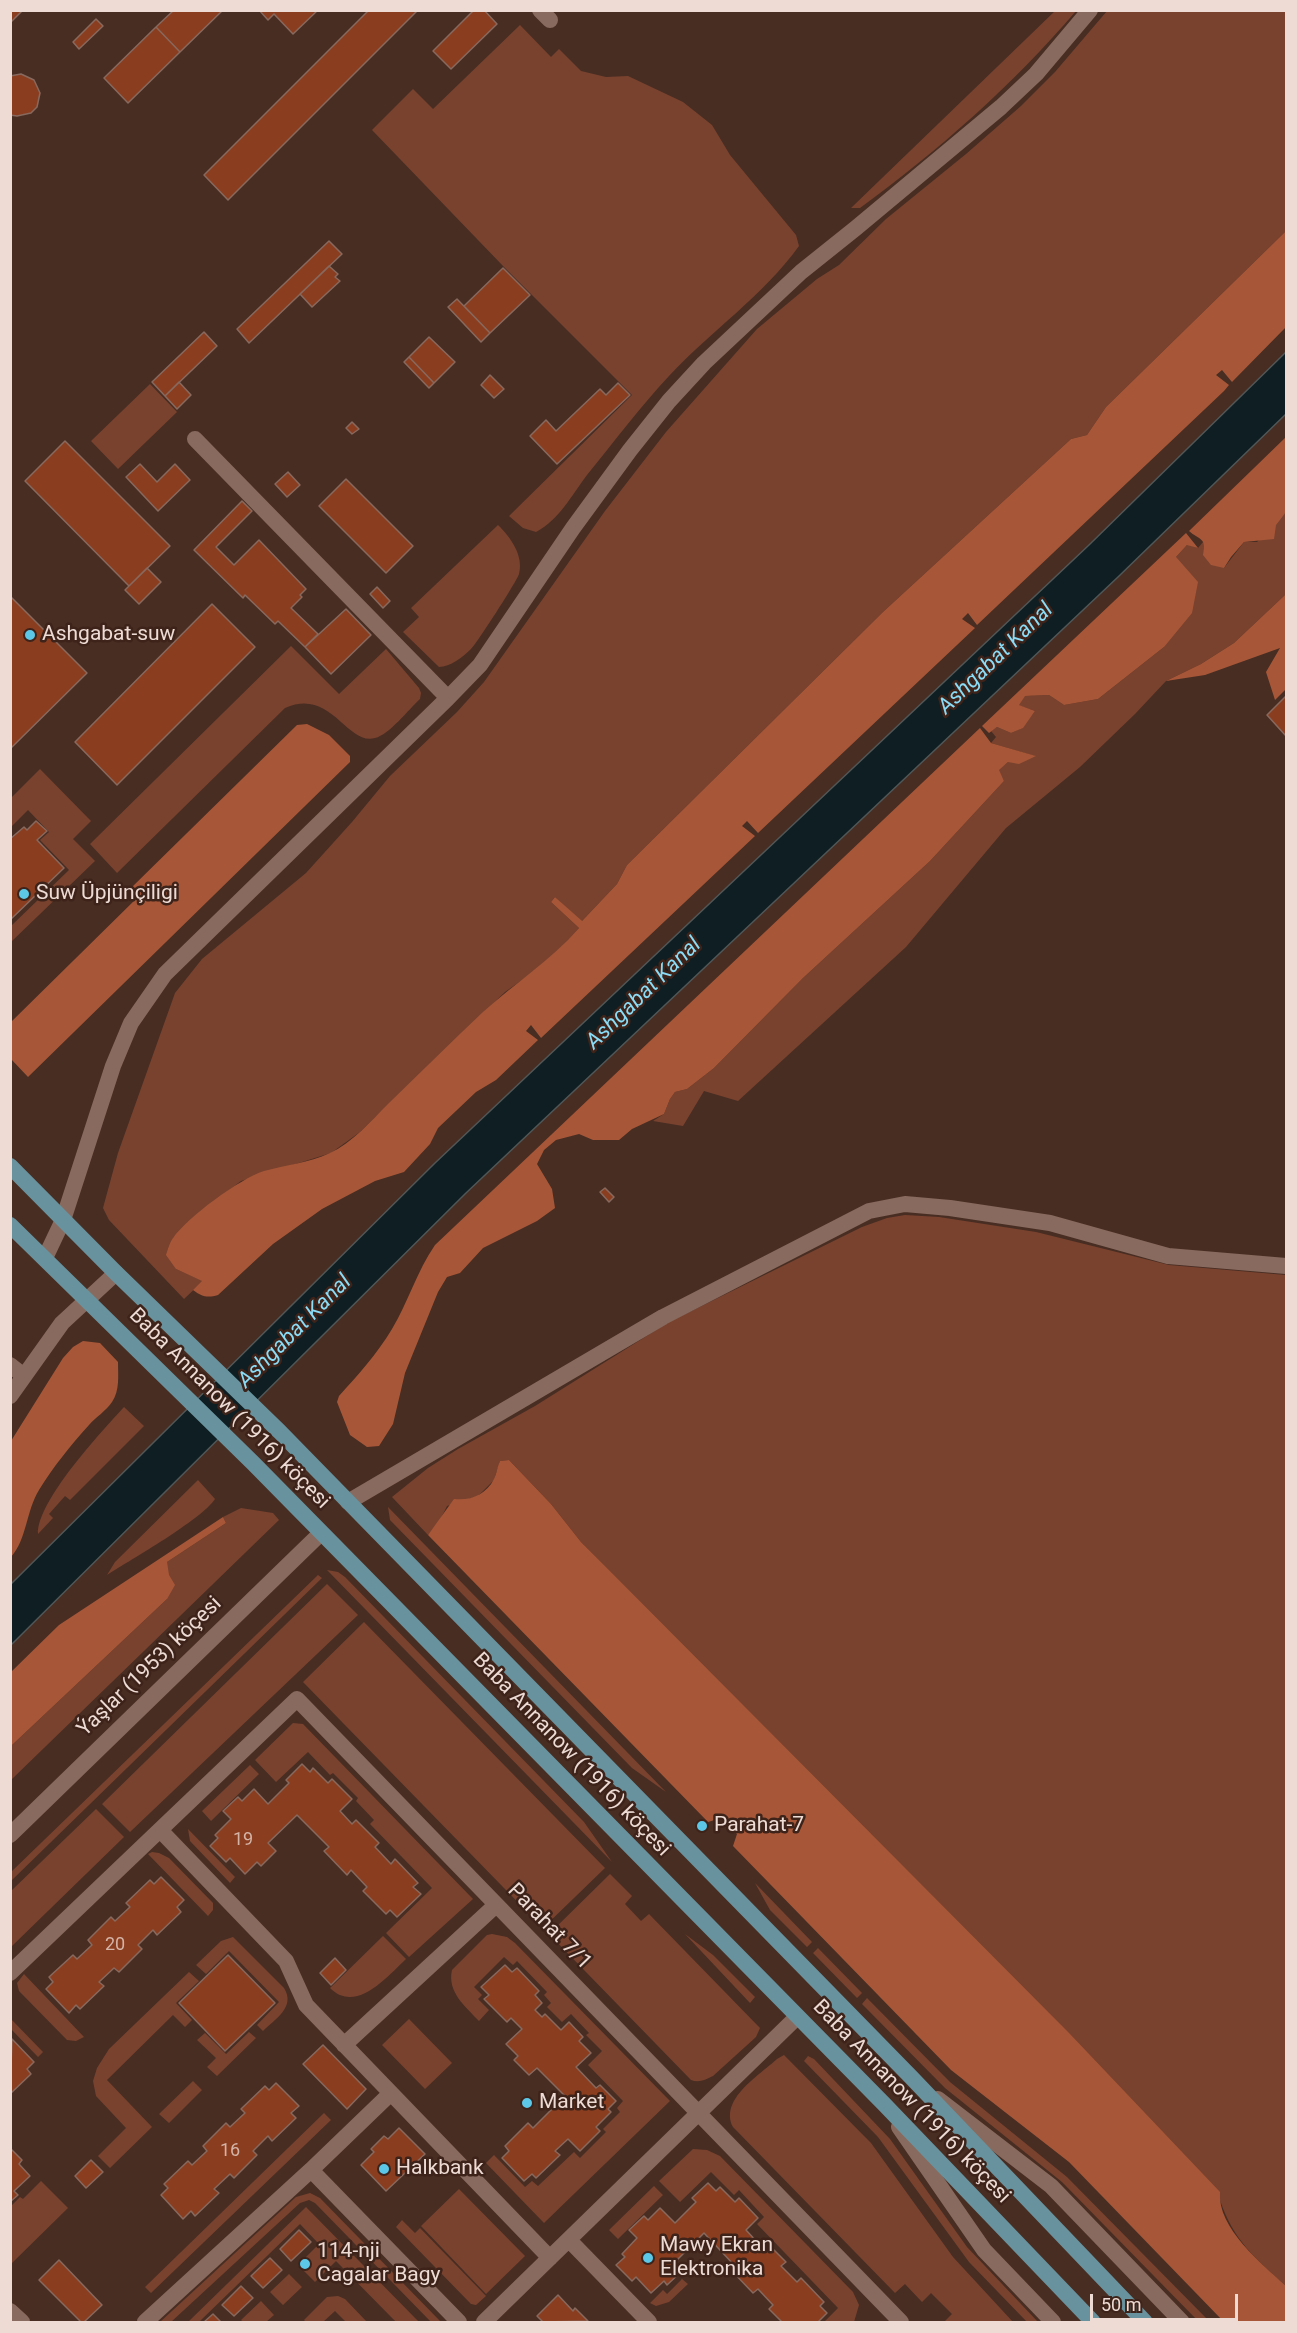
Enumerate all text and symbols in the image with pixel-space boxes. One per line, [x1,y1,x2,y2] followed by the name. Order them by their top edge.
[933,597,1059,721] water label: Ashgabat Kanal
[42,622,175,648] place label: Ashgabat-suw
[23,628,37,642] marker: Ashgabat-suw
[36,881,178,907] place label: Suw Üpjünçiligi
[17,887,31,901] marker: Suw Üpjünçiligi
[581,932,707,1056] water label: Ashgabat Kanal
[233,1270,357,1394] water label: Ashgabat Kanal
[123,1303,335,1515] street label: Baba Annanow (1916) köçesi
[73,1592,227,1742] street label: Ýaşlar (1953) köçesi
[467,1648,675,1862] street label: Baba Annanow (1916) köçesi
[714,1813,804,1839] place label: Parahat-7
[695,1819,709,1833] marker: Parahat-7
[233,1829,253,1851] house number: 19
[502,1879,596,1975] street label: Parahat 7/1
[105,1934,125,1956] house number: 20
[807,1995,1015,2209] street label: Baba Annanow (1916) köçesi
[539,2090,604,2116] place label: Market
[520,2096,534,2110] marker: Market
[220,2140,240,2162] house number: 16
[396,2156,484,2182] place label: Halkbank
[377,2162,391,2176] marker: Halkbank
[660,2233,773,2283] place label: Mawy Ekran Elektronika
[317,2239,440,2289] place label: 114-nji Cagalar Bagy
[641,2251,655,2265] marker: Mawy Ekran Elektronika
[298,2257,312,2271] marker: 114-nji Cagalar Bagy
[1093,2282,1242,2320] scale bar
[1101,2294,1141,2315] text: 50 m

